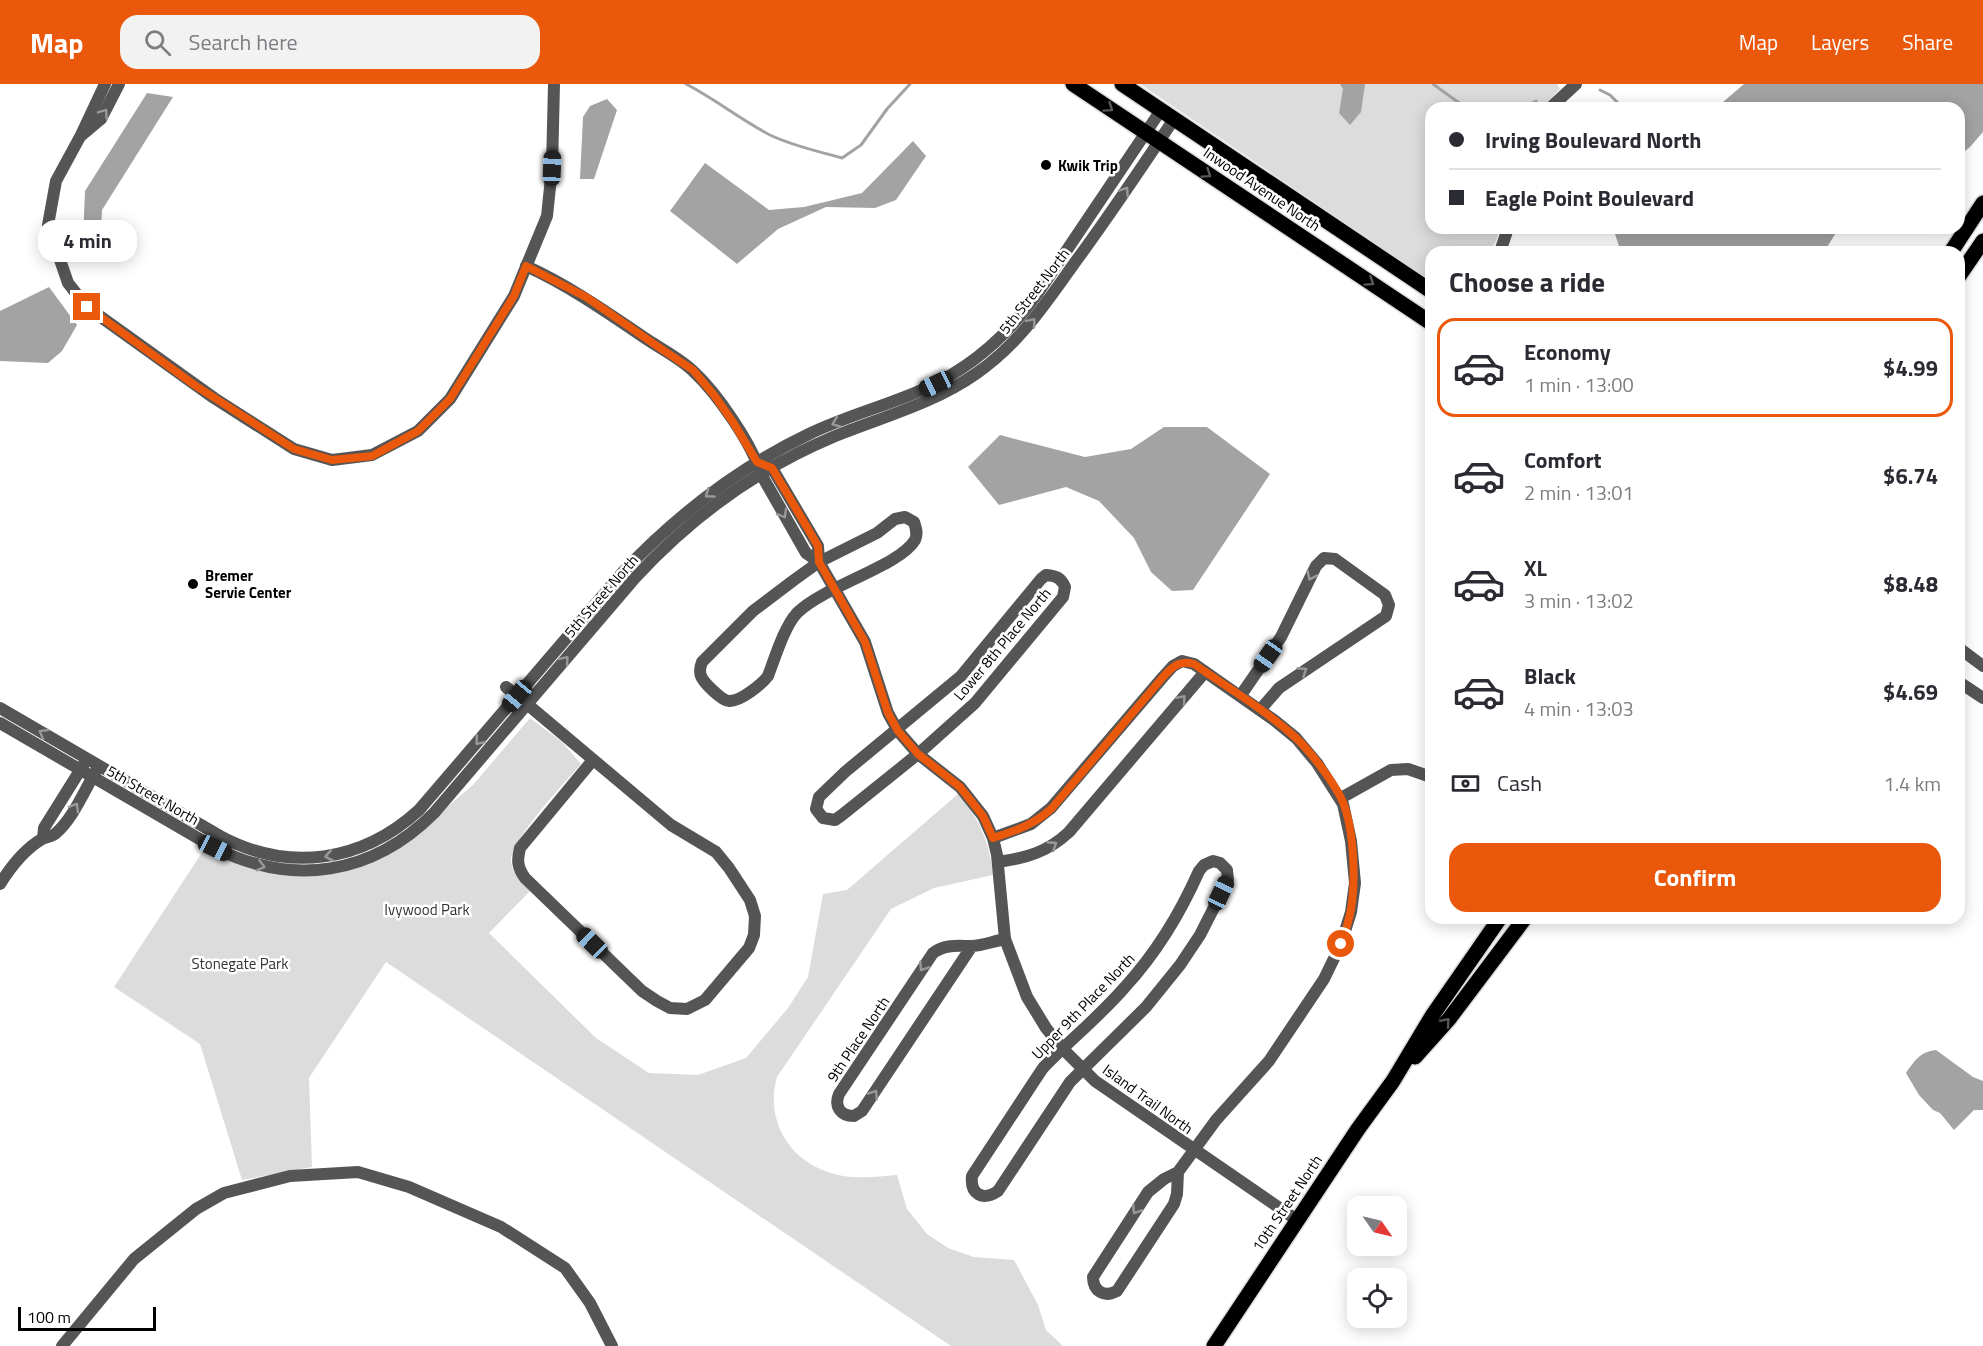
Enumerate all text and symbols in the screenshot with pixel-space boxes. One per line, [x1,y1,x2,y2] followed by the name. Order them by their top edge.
[120,15,540,69] search box
[30,21,84,64] text: Map
[189,25,298,59] text: Search here
[141,26,174,59] icon: search
[1739,26,1778,58] text: Map
[1811,26,1869,58] text: Layers
[1902,26,1953,58] text: Share
[1102,101,1113,112] one-way arrow
[97,108,108,119] one-way arrow
[1485,123,1702,157] text: Irving Boulevard North
[1199,141,1325,237] street label: Inwood Avenue North
[542,150,562,186] car
[1058,154,1118,177] place label: Kwik Trip
[1039,158,1053,172] marker: Kwik Trip
[1201,167,1212,178] one-way arrow
[1485,181,1694,215] text: Eagle Point Boulevard
[1118,187,1129,198] one-way arrow
[38,220,136,262] callout: 4 min
[63,225,112,256] text: 4 min
[993,243,1075,339] street label: 5th Street North
[1449,261,1605,302] text: Choose a ride
[1363,275,1374,286] one-way arrow
[73,293,100,320] route end
[1025,318,1036,329] one-way arrow
[1524,335,1611,369] text: Economy
[1452,341,1506,395] icon: car
[1883,351,1938,385] text: $4.99
[916,368,956,400] car
[1524,369,1634,400] text: 1 min · 13:00
[831,416,842,428] one-way arrow
[1524,443,1602,477] text: Comfort
[1452,449,1506,503] icon: car
[1883,459,1938,493] text: $6.74
[1524,477,1634,508] text: 2 min · 13:01
[704,487,715,498] one-way arrow
[776,508,788,518] one-way arrow
[558,549,644,643] street label: 5th Street North
[1524,551,1547,585] text: XL
[1452,557,1506,611] icon: car
[205,564,292,604] place label: Bremer Servie Center
[1883,567,1938,601] text: $8.48
[1307,569,1318,580] one-way arrow
[186,577,200,591] marker: Bremer Servie Center
[948,583,1056,705] street label: Lower 8th Place North
[1524,585,1634,616] text: 3 min · 13:02
[1250,636,1286,676] car
[558,656,569,667] one-way arrow
[1524,659,1576,693] text: Black
[1452,665,1506,719] icon: car
[1297,667,1308,678] one-way arrow
[1883,675,1938,709] text: $4.69
[499,676,535,716] car
[1524,693,1634,724] text: 4 min · 13:03
[1175,695,1186,706] one-way arrow
[39,729,49,741] one-way arrow
[475,734,486,745] one-way arrow
[102,759,204,831] street label: 5th Street North
[1497,766,1542,800] text: Cash
[1449,767,1482,800] icon: cash
[1884,768,1941,799] text: 1.4 km
[68,803,80,813] one-way arrow
[195,832,235,864] car
[1047,841,1058,852] one-way arrow
[1449,843,1941,912] button: Confirm
[324,849,334,862] one-way arrow
[256,858,266,871] one-way arrow
[1205,873,1237,913] car
[384,898,470,921] park label: Ivywood Park
[573,924,611,962] car
[1327,930,1354,957] route start
[1026,948,1140,1064] street label: Upper 9th Place North
[192,952,288,975] park label: Stonegate Park
[919,961,930,972] one-way arrow
[821,992,895,1086] street label: 9th Place North
[1439,1018,1450,1029] one-way arrow
[1098,1058,1198,1140] street label: Island Trail North
[867,1090,878,1101] one-way arrow
[1246,1150,1328,1256] street label: 10th Street North
[1347,1196,1407,1256] north arrow
[1347,1196,1407,1328] map controls
[1132,1204,1143,1215] one-way arrow
[1347,1268,1407,1328] button: locate
[18,1304,156,1332] scale bar
[27,1305,71,1329] text: 100 m

